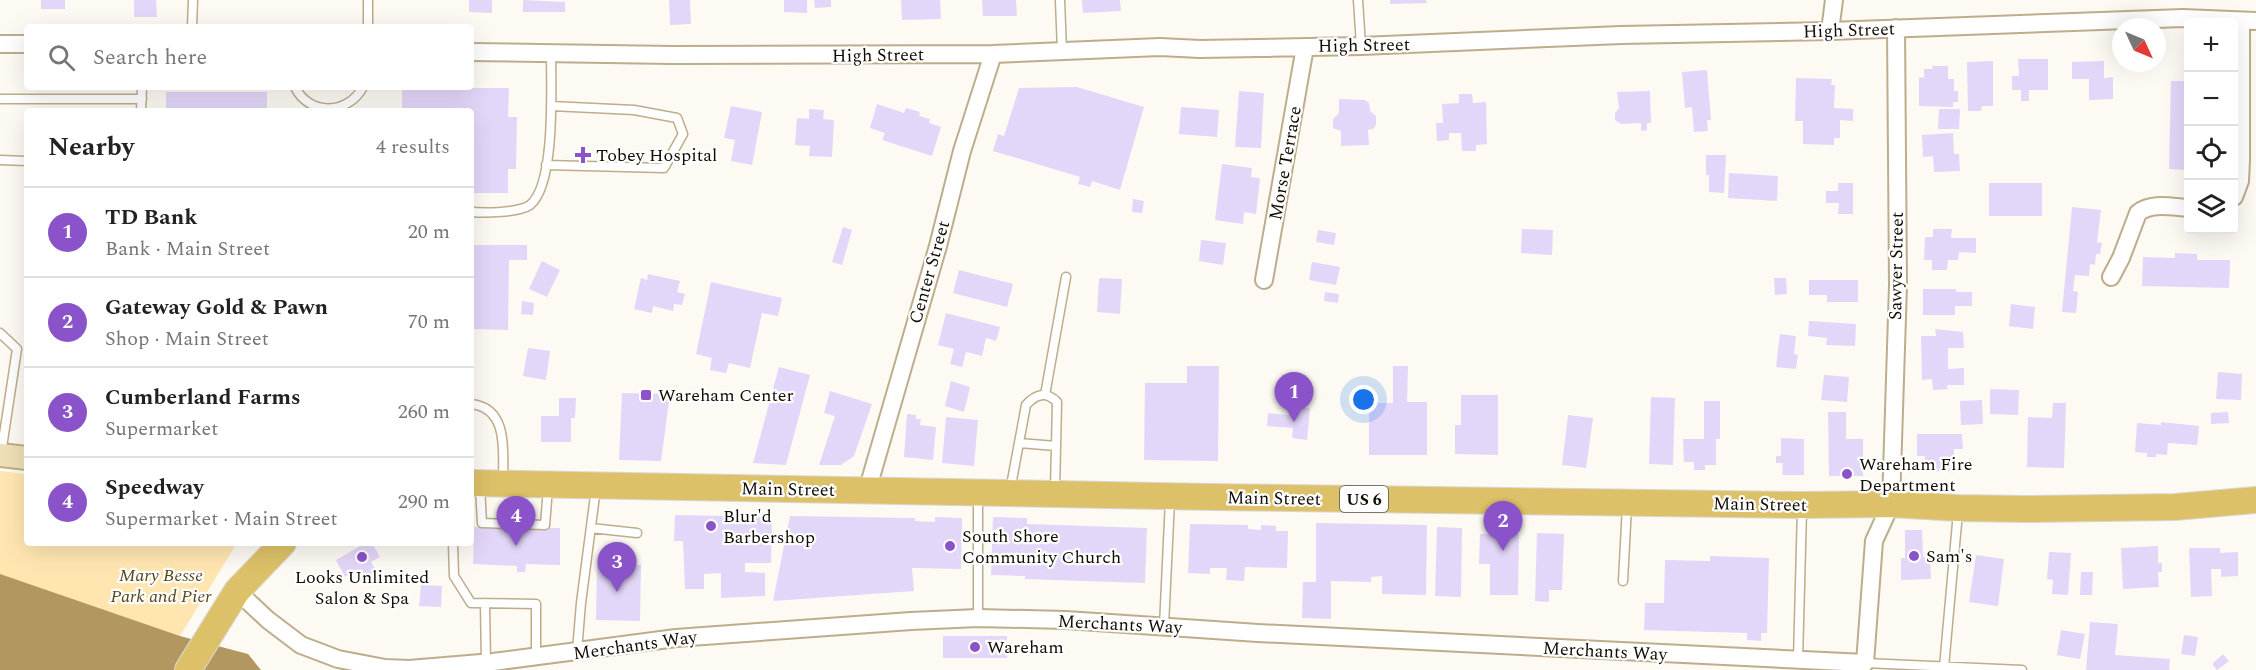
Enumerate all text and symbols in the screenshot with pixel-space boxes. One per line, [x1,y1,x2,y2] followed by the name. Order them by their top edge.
[1803,15,1895,46] street label: High Street
[2112,18,2166,72] north arrow
[2184,18,2238,234] map controls
[2184,18,2238,72] button: +
[24,24,474,90] search box
[1318,31,1410,60] street label: High Street
[45,41,78,74] icon: search
[93,41,207,74] text: Search here
[832,41,924,70] street label: High Street
[2184,72,2238,126] button: −
[1262,104,1309,222] street label: Morse Terrace
[2184,126,2238,180] button: locate
[48,127,134,167] text: Nearby
[376,132,450,162] text: 4 results
[596,142,717,169] place label: Tobey Hospital
[574,146,592,164] marker: Tobey Hospital
[2184,180,2238,234] button: layers
[105,201,198,234] text: TD Bank
[1882,212,1911,320] street label: Sawyer Street
[62,217,73,247] text: 1
[408,217,450,247] text: 20 m
[902,217,957,327] street label: Center Street
[105,234,270,264] text: Bank · Main Street
[105,291,328,324] text: Gateway Gold & Pawn
[62,307,73,337] text: 2
[408,307,450,337] text: 70 m
[105,324,269,354] text: Shop · Main Street
[1274,372,1314,422] pin: 1
[105,381,301,414] text: Cumberland Farms
[658,382,794,409] place label: Wareham Center
[1349,385,1378,414] your location
[639,388,653,402] marker: Wareham Center
[62,397,73,427] text: 3
[398,397,450,427] text: 260 m
[105,414,218,444] text: Supermarket
[1859,451,1973,499] place label: Wareham Fire Department
[1840,467,1854,481] marker: Wareham Fire Department
[105,471,204,504] text: Speedway
[741,475,835,504] street label: Main Street
[1227,484,1321,513] street label: Main Street
[1340,486,1388,512] road number: US 6
[62,487,73,517] text: 4
[398,487,450,517] text: 290 m
[1713,490,1807,519] street label: Main Street
[496,496,536,546] pin: 4
[1484,502,1522,551] pin: 2
[723,503,815,551] place label: Blur'd Barbershop
[105,504,338,534] text: Supermarket · Main Street
[704,519,718,533] marker: Blur'd Barbershop
[962,523,1121,571] place label: South Shore Community Church
[943,539,957,553] marker: South Shore Community Church
[598,542,636,592] pin: 3
[1926,543,1972,570] place label: Sam's
[1907,549,1921,563] marker: Sam's
[355,550,369,564] marker: Looks Unlimited Salon & Spa
[110,562,212,610] park label: Mary Besse Park and Pier
[295,564,429,612] place label: Looks Unlimited Salon & Spa
[1057,608,1184,641] street label: Merchants Way
[571,623,700,668] street label: Merchants Way
[987,634,1064,661] place label: Wareham
[1542,635,1669,668] street label: Merchants Way
[968,640,982,654] marker: Wareham

